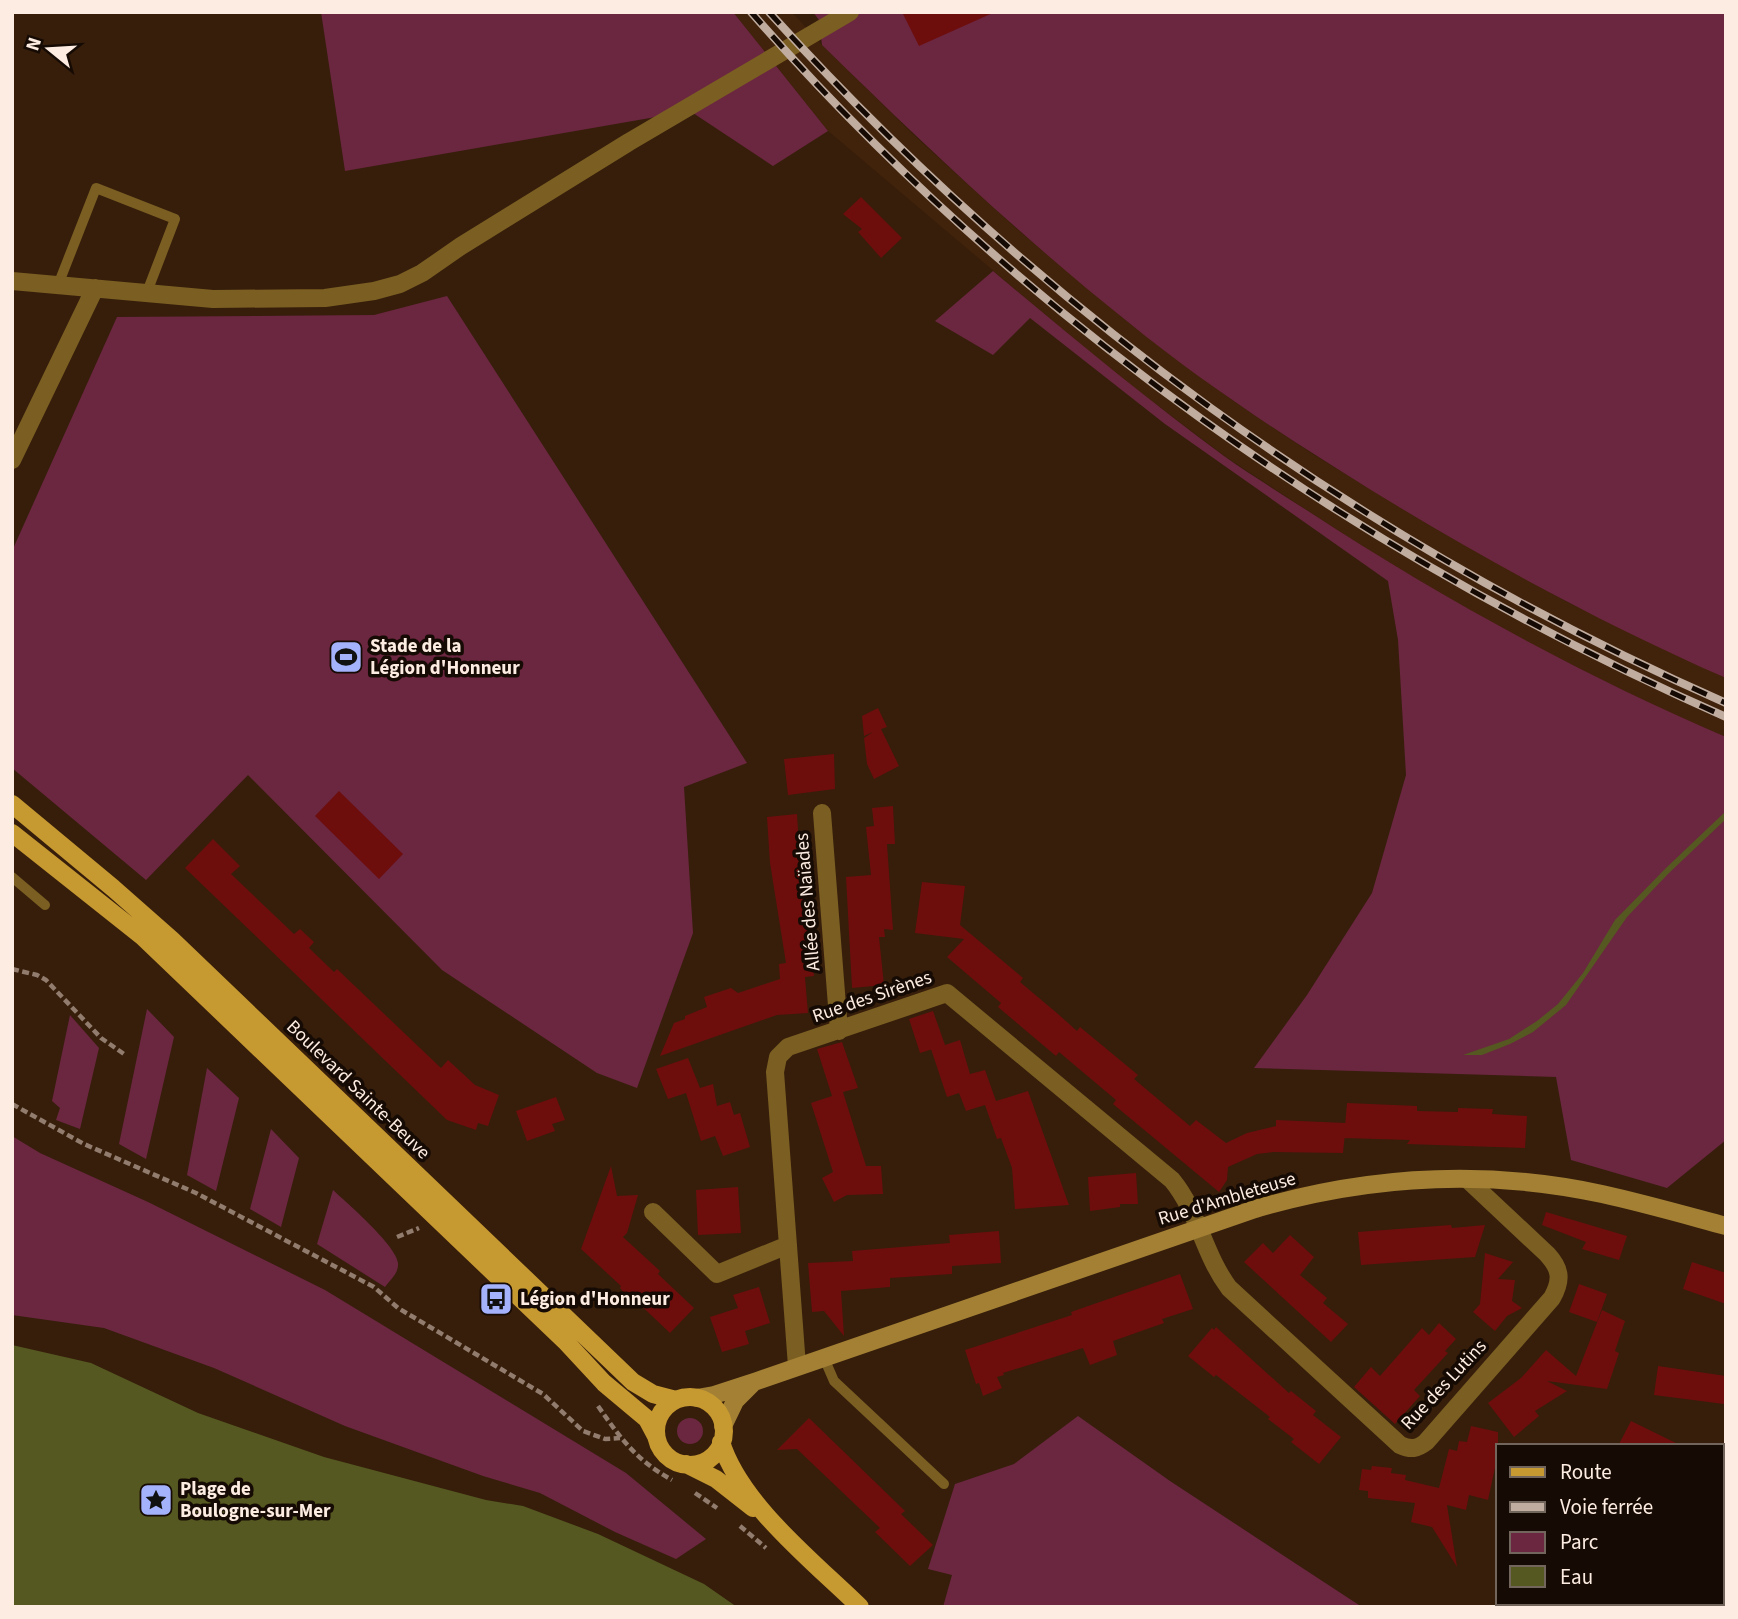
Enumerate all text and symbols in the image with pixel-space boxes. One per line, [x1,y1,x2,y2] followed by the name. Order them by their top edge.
[14,14,84,84] north arrow
[19,34,49,54] text: N
[370,633,520,682] place label: Stade de la Légion d'Honneur
[327,638,365,676] sports icon: Stade de la Légion d'Honneur
[789,832,827,972] street label: Allée des Naïades
[809,964,935,1030] street label: Rue des Sirènes
[280,1014,436,1166] street label: Boulevard Sainte-Beuve
[1155,1165,1299,1233] street label: Rue d'Ambleteuse
[477,1280,515,1318] bus stop icon: Légion d'Honneur
[520,1286,670,1313] place label: Légion d'Honneur
[1395,1334,1493,1436] street label: Rue des Lutins
[1496,1444,1724,1605] legend
[1560,1457,1612,1487] text: Route
[180,1476,331,1525] place label: Plage de Boulogne-sur-Mer
[137,1481,175,1519] place icon: Plage de Boulogne-sur-Mer
[1560,1492,1653,1522] text: Voie ferrée
[1560,1527,1599,1557] text: Parc
[1560,1562,1593,1592] text: Eau

